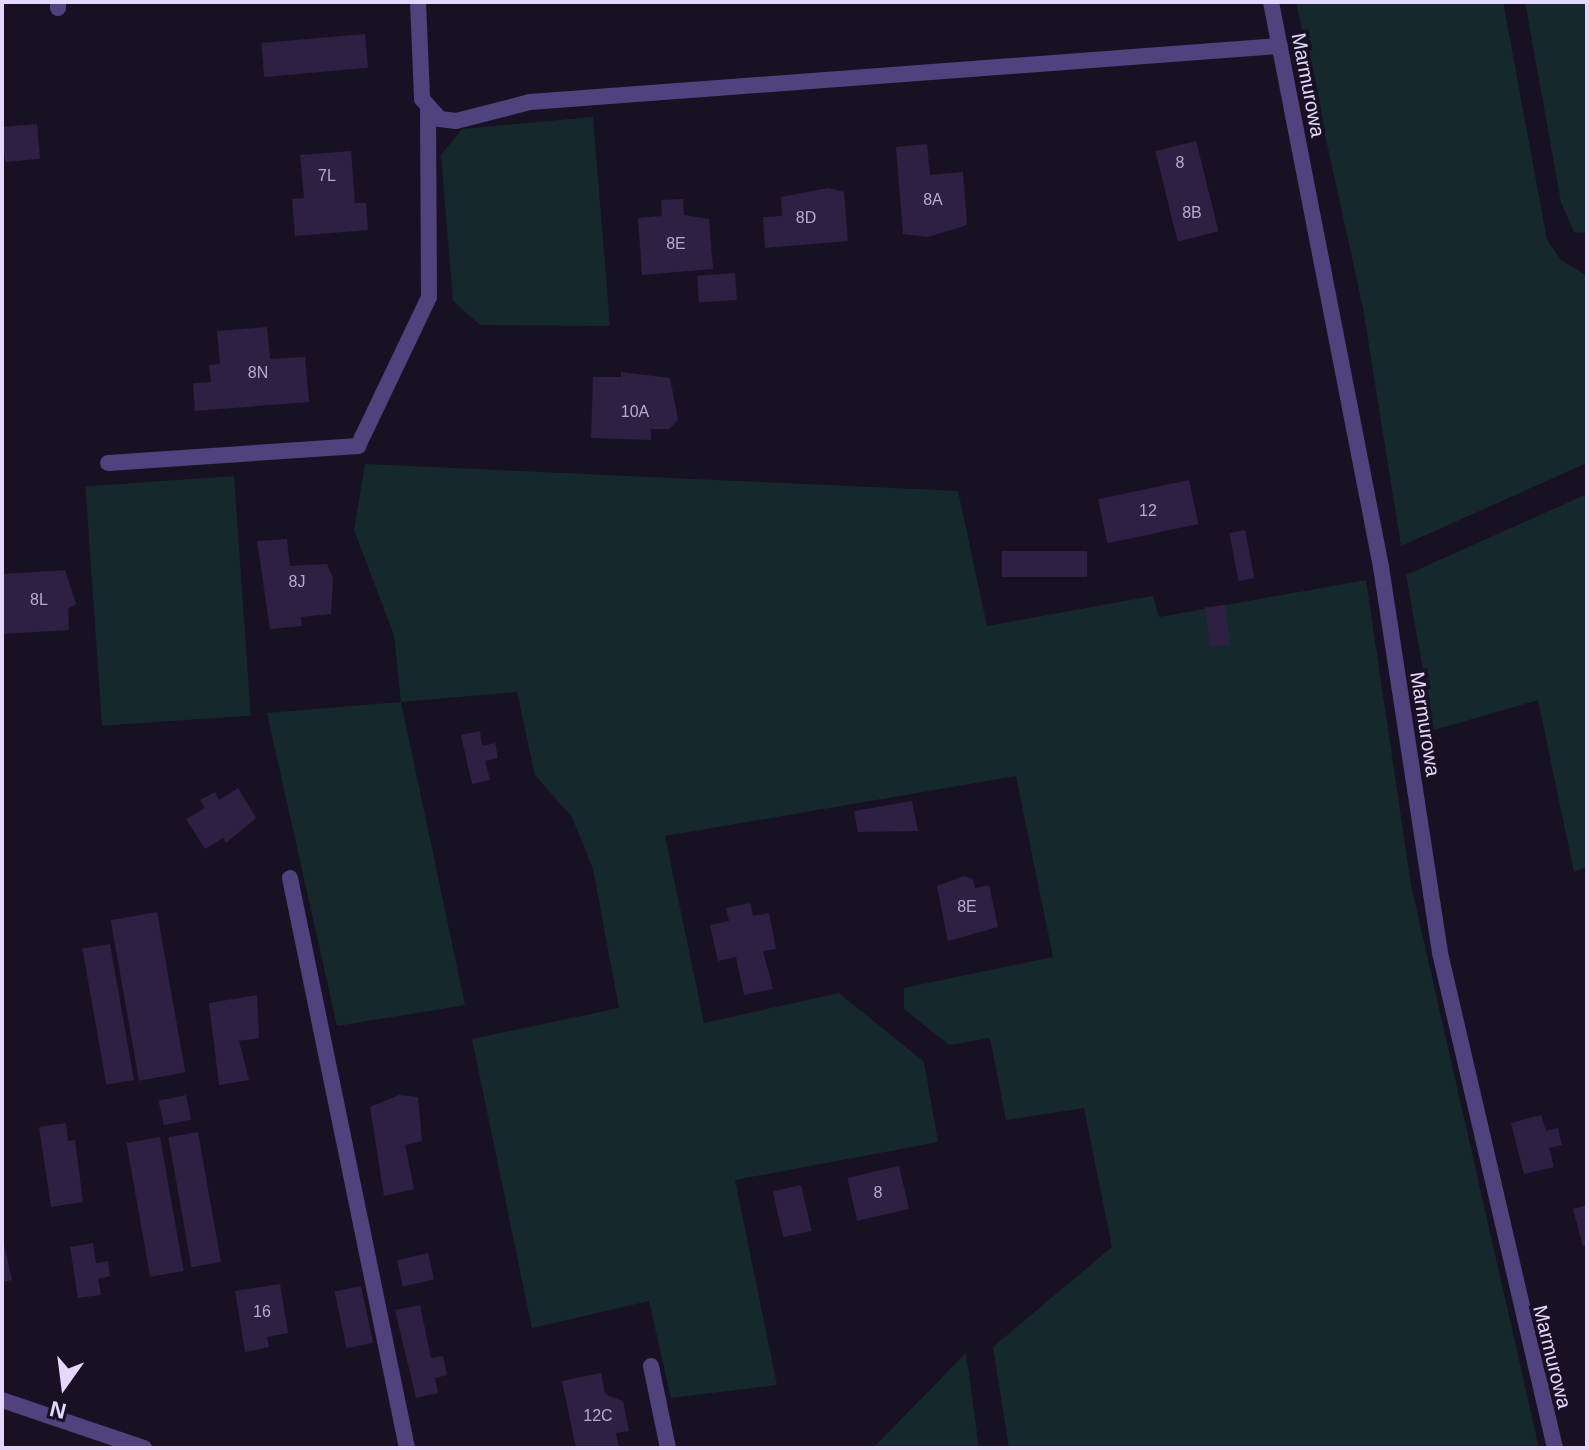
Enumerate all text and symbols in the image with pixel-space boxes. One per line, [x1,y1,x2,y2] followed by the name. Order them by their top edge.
[1286,31,1330,139] street label: Marmurowa
[1176,153,1184,173] house number: 8
[318,166,336,186] house number: 7L
[923,190,943,210] house number: 8A
[1182,203,1202,223] house number: 8B
[796,208,816,228] house number: 8D
[666,234,686,254] house number: 8E
[248,363,268,383] house number: 8N
[621,402,649,422] house number: 10A
[1139,501,1157,521] house number: 12
[289,572,305,592] house number: 8J
[30,590,48,610] house number: 8L
[1405,670,1445,778] street label: Marmurowa
[957,897,977,917] house number: 8E
[874,1183,882,1203] house number: 8
[253,1302,271,1322] house number: 16
[1528,1303,1576,1411] street label: Marmurowa
[24,1346,104,1426] north arrow
[47,1396,69,1424] text: N
[583,1406,613,1426] house number: 12C

